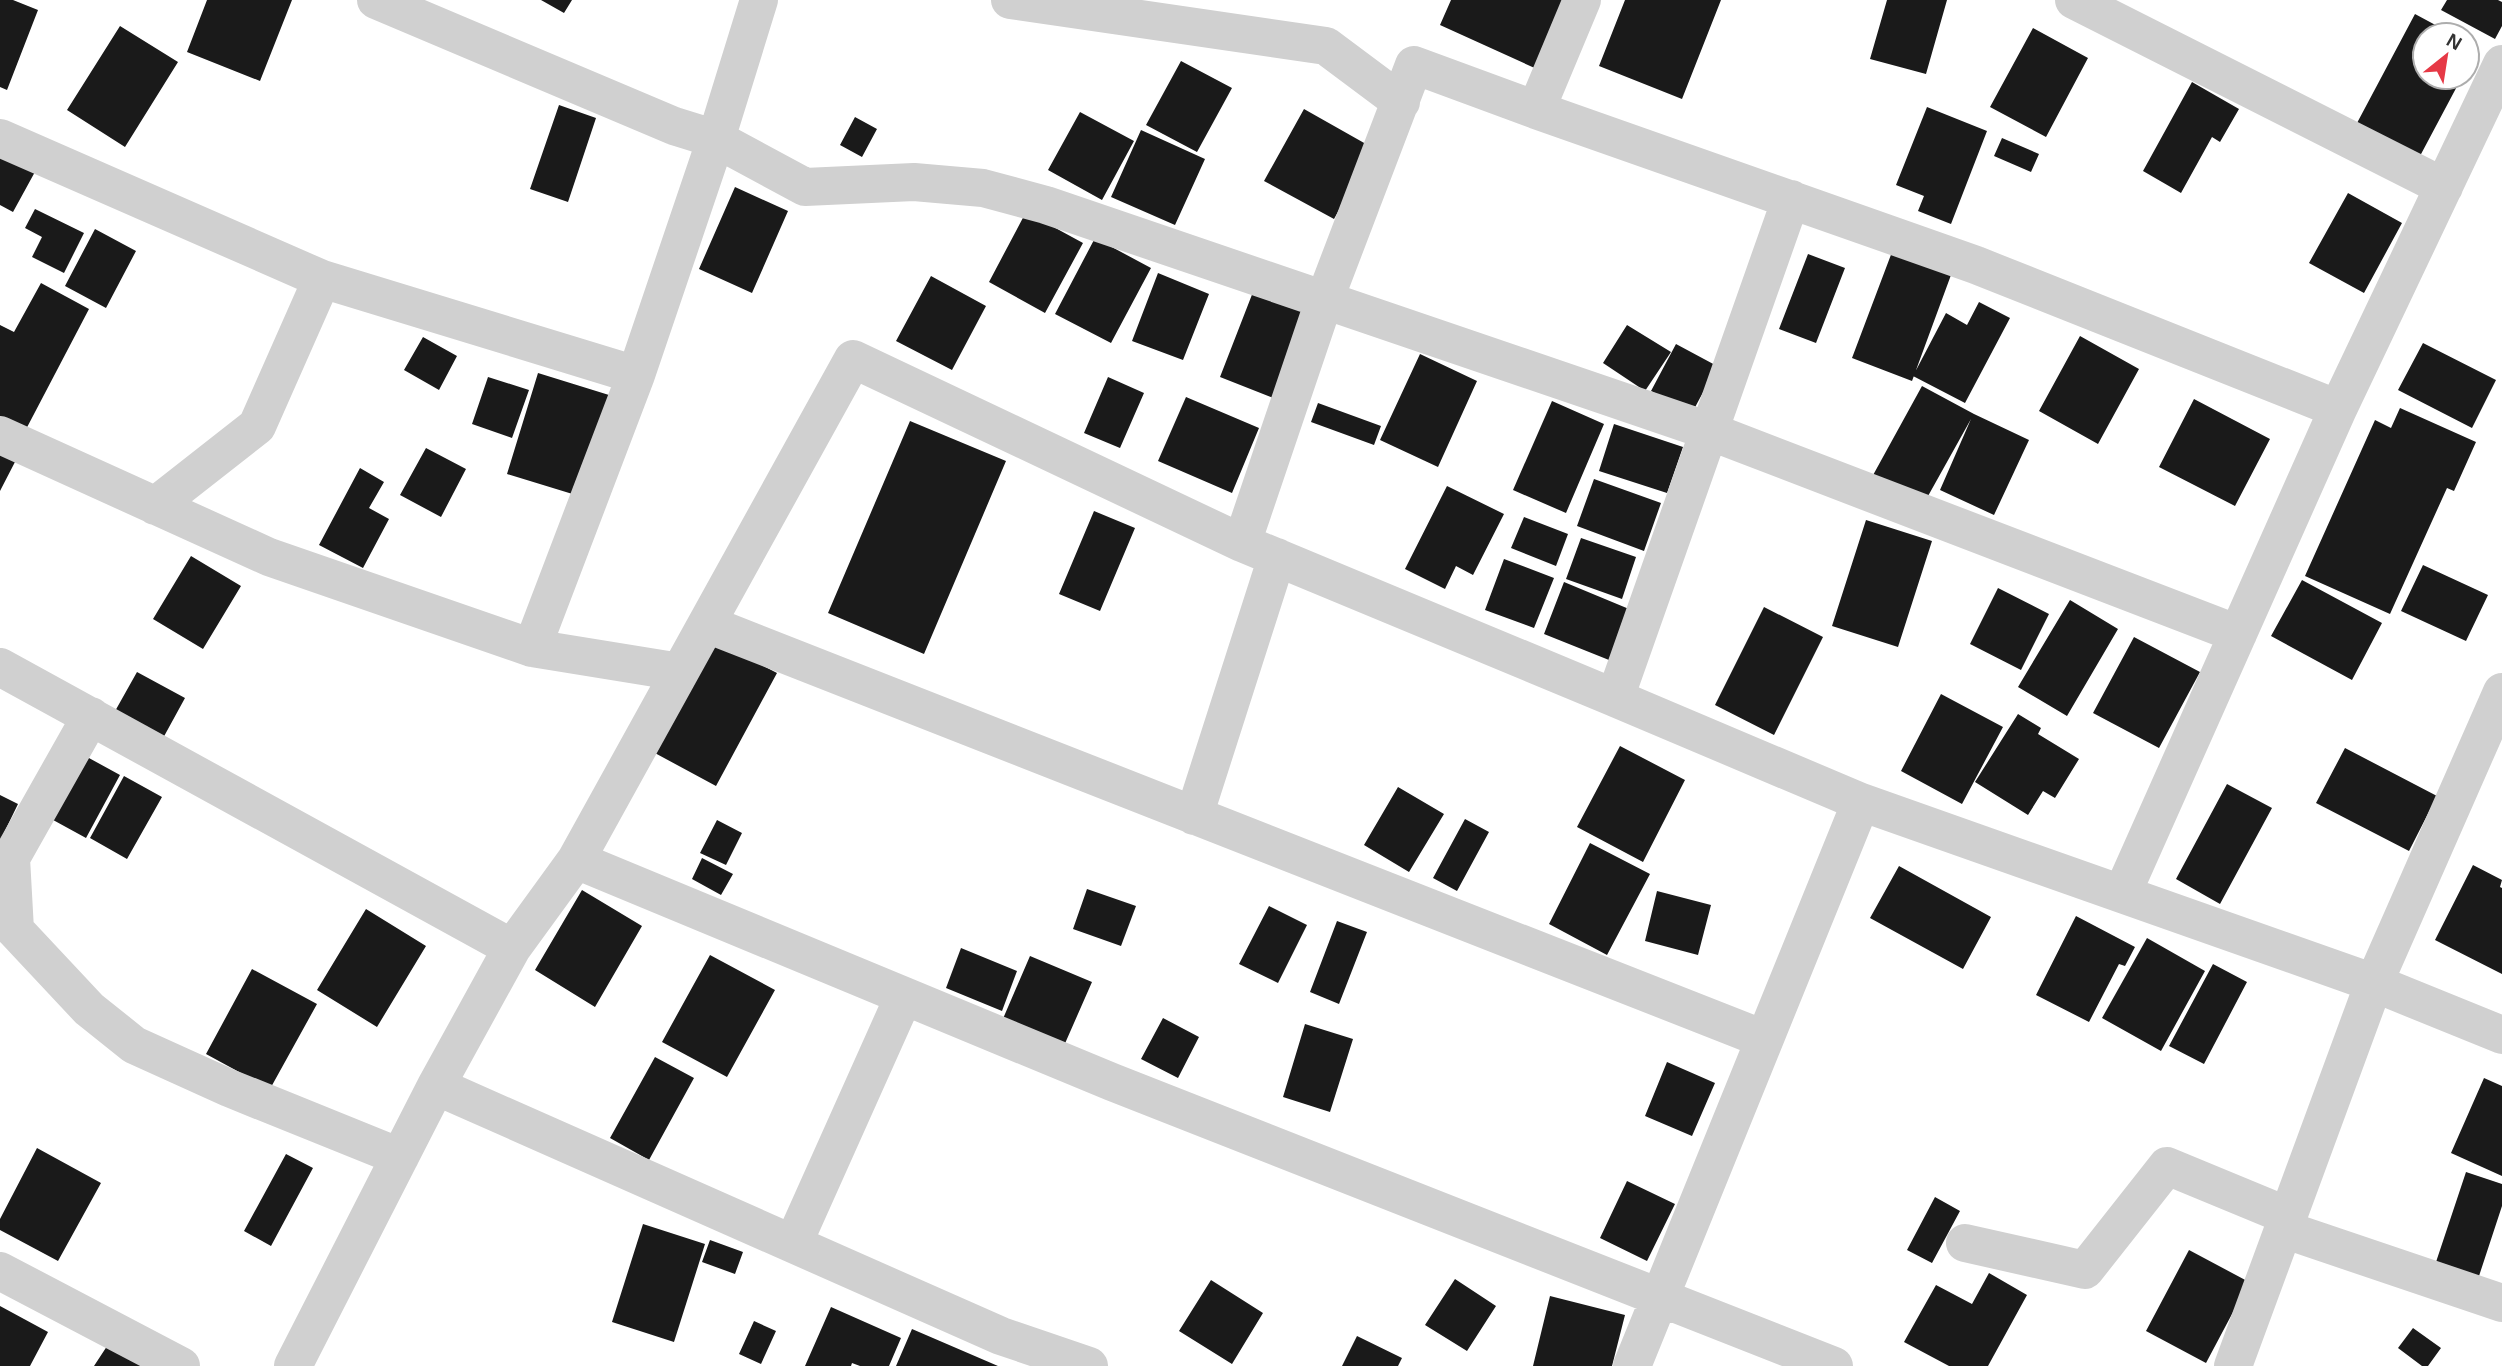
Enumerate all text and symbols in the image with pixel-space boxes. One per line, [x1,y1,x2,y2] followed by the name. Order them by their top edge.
[2411,21,2481,91] north arrow
[2443,29,2465,54] text: N

